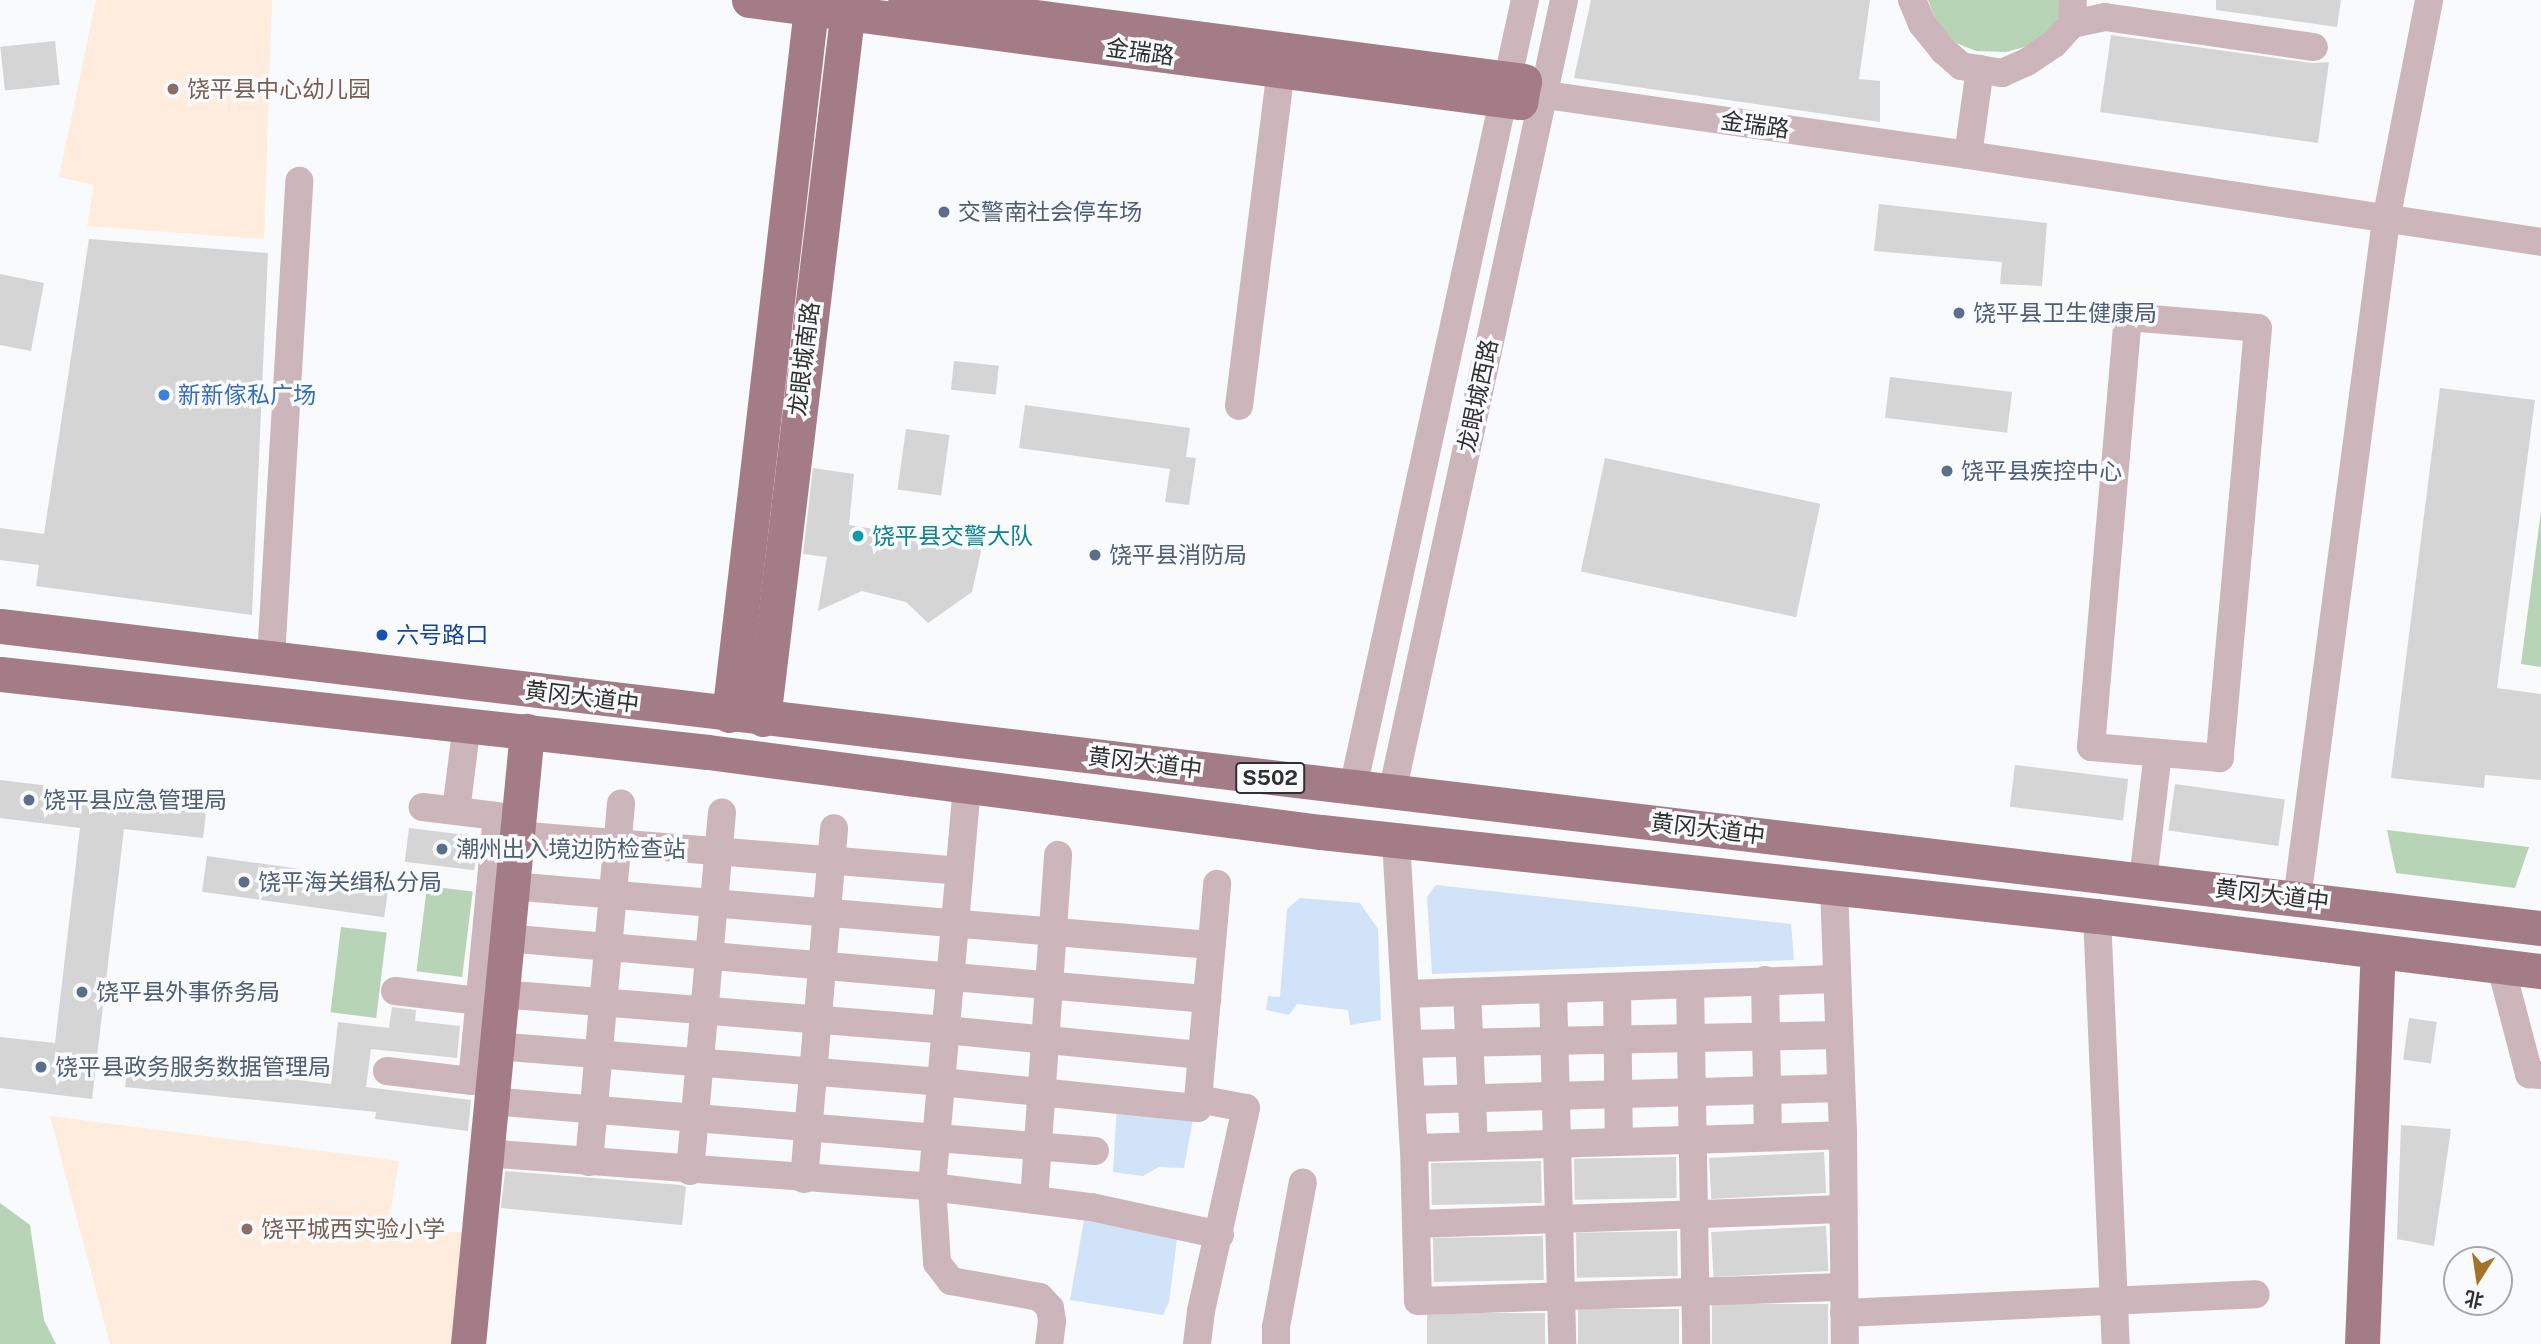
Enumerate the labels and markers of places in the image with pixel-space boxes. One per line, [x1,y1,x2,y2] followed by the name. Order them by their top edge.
[187,75,371,103] place label: 饶平县中心幼儿园
[165,81,181,97] marker: 饶平县中心幼儿园
[958,198,1142,226] place label: 交警南社会停车场
[936,204,952,220] marker: 交警南社会停车场
[1973,299,2157,327] place label: 饶平县卫生健康局
[1951,305,1967,321] marker: 饶平县卫生健康局
[178,381,316,409] place label: 新新傢私广场
[156,387,172,403] marker: 新新傢私广场
[1961,457,2122,485] place label: 饶平县疾控中心
[1939,463,1955,479] marker: 饶平县疾控中心
[872,522,1033,550] place label: 饶平县交警大队
[850,528,866,544] marker: 饶平县交警大队
[1109,541,1247,569] place label: 饶平县消防局
[1087,547,1103,563] marker: 饶平县消防局
[396,621,488,649] place label: 六号路口
[374,627,390,643] marker: 六号路口
[43,786,227,814] place label: 饶平县应急管理局
[21,792,37,808] marker: 饶平县应急管理局
[456,835,686,863] place label: 潮州出入境边防检查站
[434,841,450,857] marker: 潮州出入境边防检查站
[258,868,442,896] place label: 饶平海关缉私分局
[236,874,252,890] marker: 饶平海关缉私分局
[96,978,280,1006] place label: 饶平县外事侨务局
[74,984,90,1000] marker: 饶平县外事侨务局
[55,1053,331,1081] place label: 饶平县政务服务数据管理局
[33,1059,49,1075] marker: 饶平县政务服务数据管理局
[261,1215,445,1243] place label: 饶平城西实验小学
[239,1221,255,1237] marker: 饶平城西实验小学

